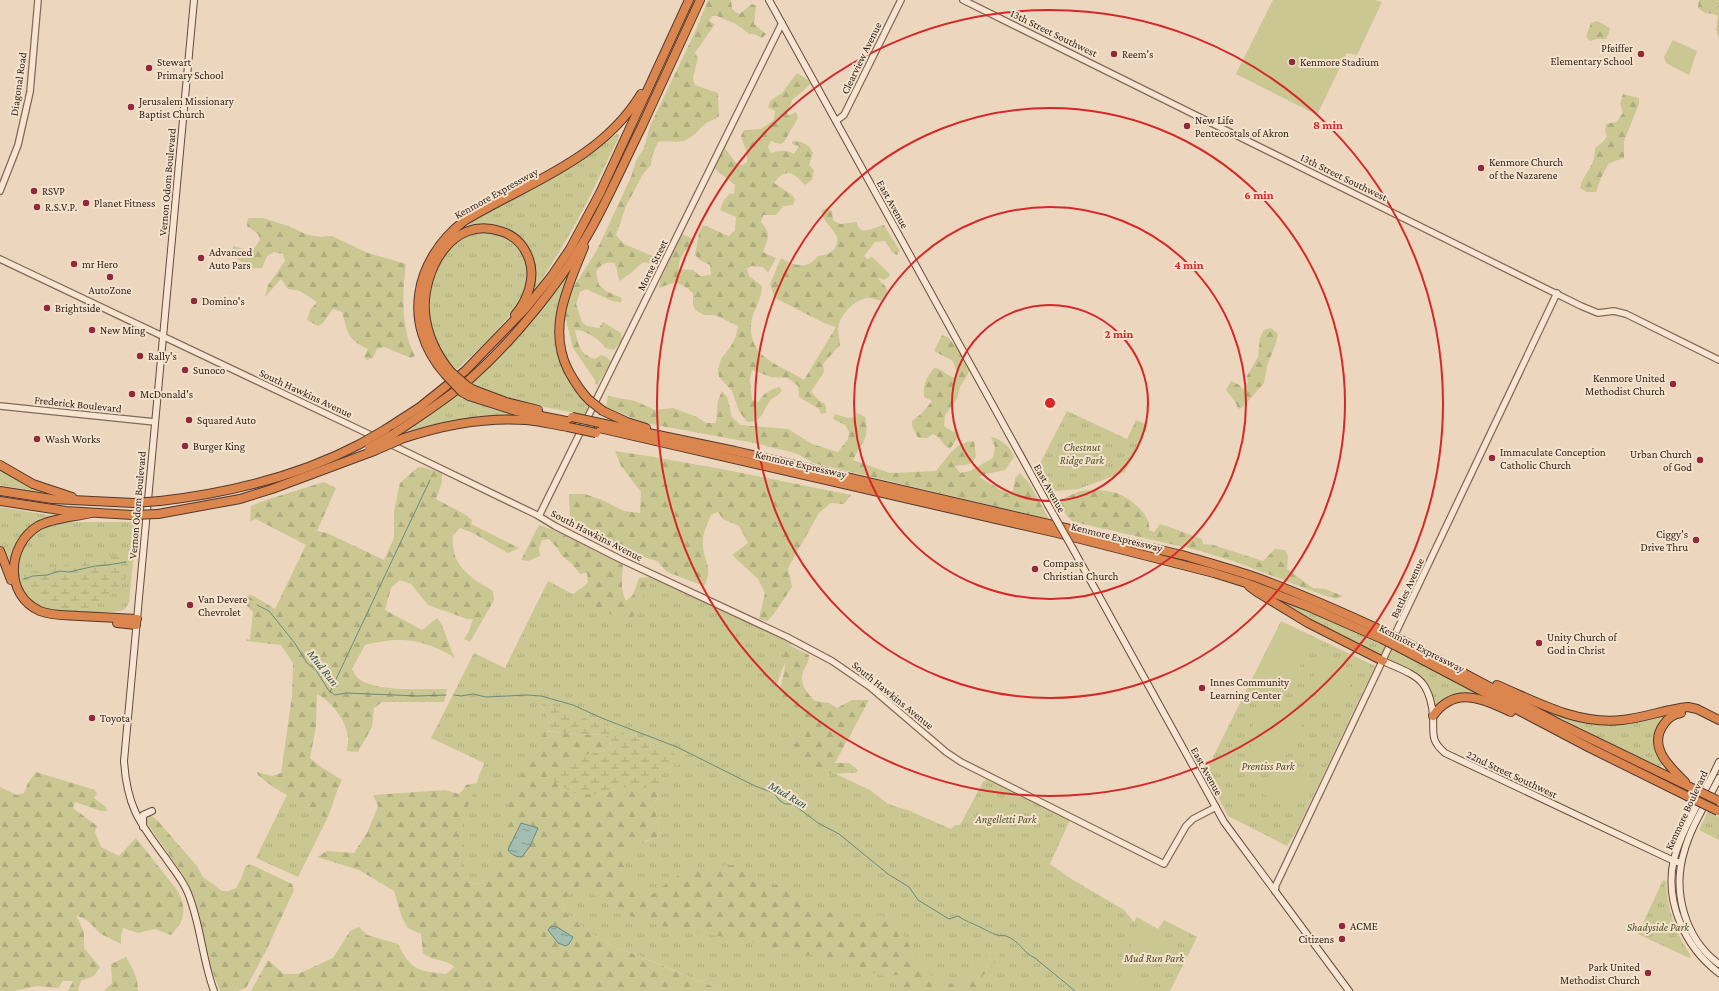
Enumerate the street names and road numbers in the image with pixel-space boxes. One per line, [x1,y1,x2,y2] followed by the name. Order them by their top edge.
[1009,7,1100,59] street label: 13th Street Southwest
[838,20,884,96] street label: Clearview Avenue
[8,51,29,117] street label: Diagonal Road
[156,127,178,236] street label: Vernon Odom Boulevard
[1299,151,1390,203] street label: 13th Street Southwest
[452,165,541,222] street label: Kenmore Expressway
[875,178,911,230] street label: East Avenue
[634,237,670,293] street label: Morse Street
[258,366,355,420] street label: South Hawkins Avenue
[34,393,122,415] street label: Frederick Boulevard
[754,448,849,482] street label: Kenmore Expressway
[126,450,148,559] street label: Vernon Odom Boulevard
[1032,462,1068,514] street label: East Avenue
[549,507,645,563] street label: South Hawkins Avenue
[1070,520,1165,555] street label: Kenmore Expressway
[1388,556,1426,620] street label: Battles Avenue
[1377,621,1467,676] street label: Kenmore Expressway
[850,658,936,732] street label: South Hawkins Avenue
[1189,745,1225,797] street label: East Avenue
[1465,748,1560,800] street label: 22nd Street Southwest
[1662,768,1710,852] street label: Kenmore Boulevard

